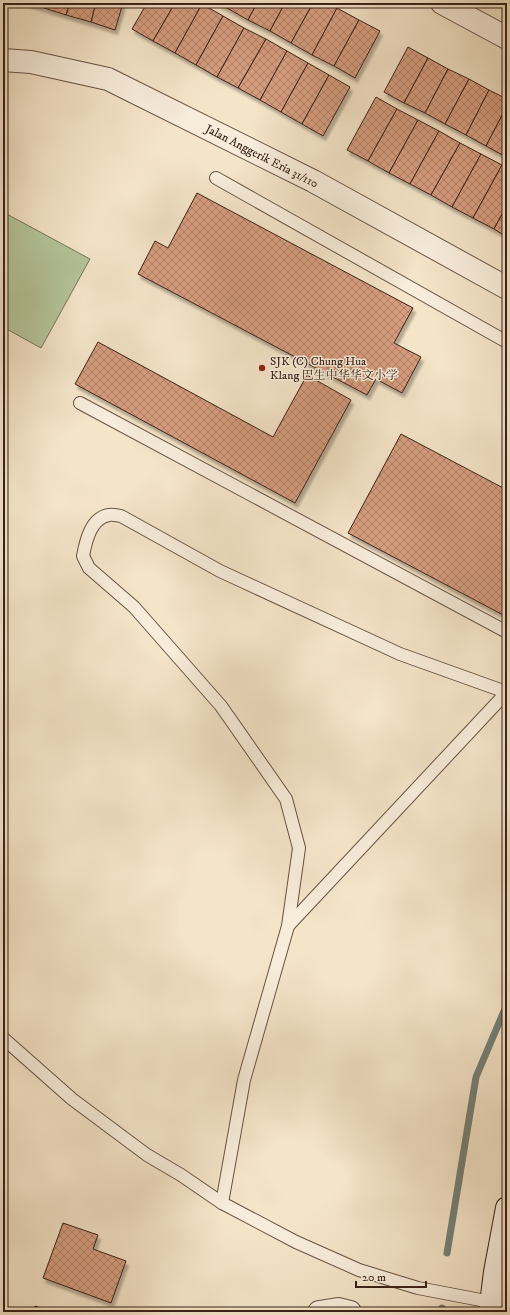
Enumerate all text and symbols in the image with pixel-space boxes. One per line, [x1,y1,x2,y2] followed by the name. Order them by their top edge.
[202,121,321,191] street label: Jalan Anggerik Eria 31/110
[270,354,398,383] place label: SJK (C) Chung Hua Klang 巴生中华华文小学
[257,363,267,373] marker: SJK (C) Chung Hua Klang 巴生中华华文小学
[356,1263,426,1289] scale bar
[362,1270,386,1285] text: 20 m

